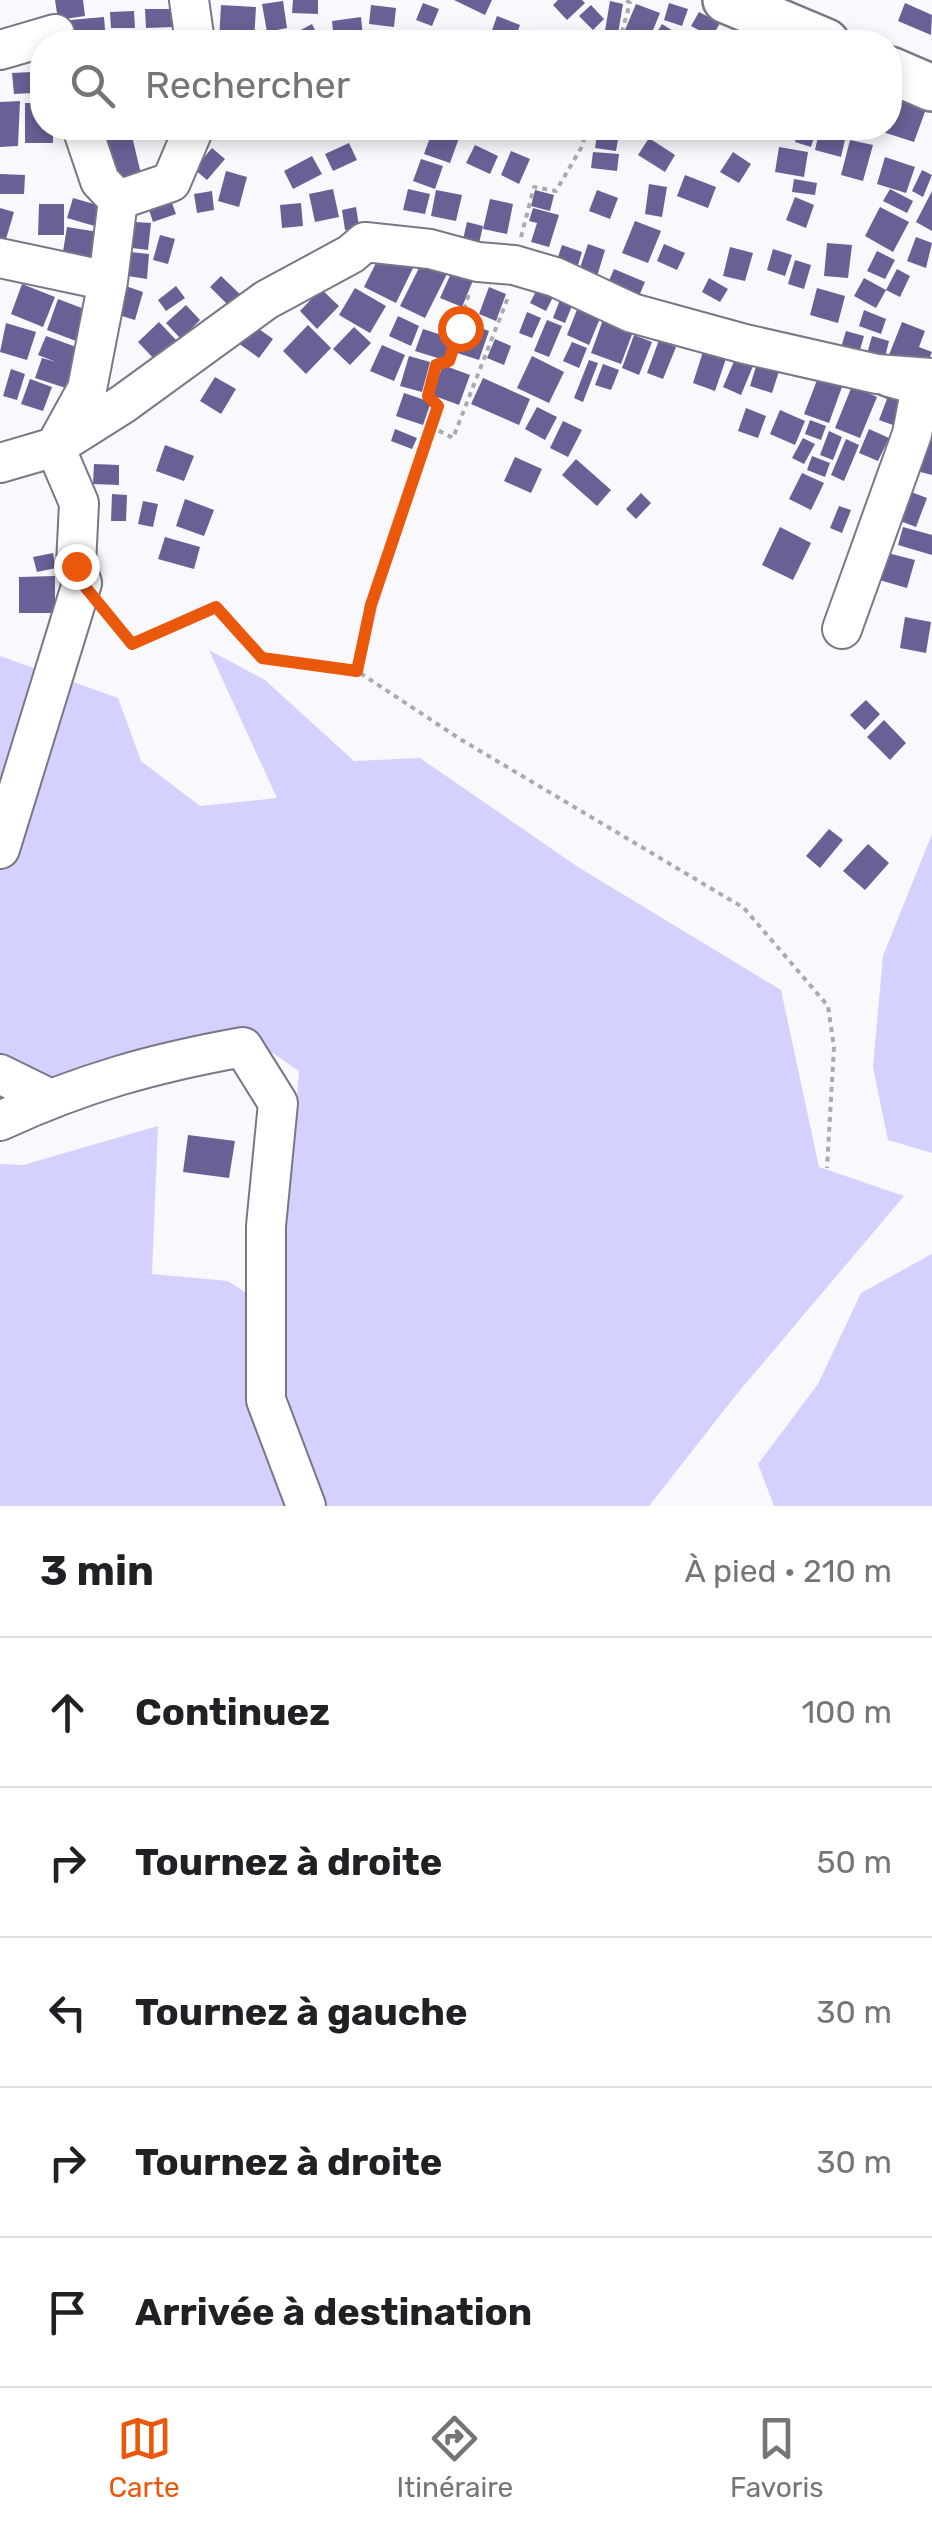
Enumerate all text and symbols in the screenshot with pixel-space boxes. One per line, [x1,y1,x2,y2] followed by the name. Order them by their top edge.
[30,30,902,140] search box
[65,58,120,113] icon: search
[145,62,350,108] text: Rechercher
[438,306,484,352] route start
[54,544,100,590] route end
[40,1546,154,1596] text: 3 min
[684,1552,892,1590] text: À pied · 210 m
[40,1685,95,1740] icon: ahead
[135,1689,330,1735] text: Continuez
[801,1693,892,1731] text: 100 m
[40,1835,95,1890] icon: right
[135,1839,442,1885] text: Tournez à droite
[816,1843,892,1881] text: 50 m
[40,1985,95,2040] icon: left
[135,1989,468,2035] text: Tournez à gauche
[816,1993,892,2031] text: 30 m
[40,2135,95,2190] icon: right
[135,2139,442,2185] text: Tournez à droite
[816,2143,892,2181] text: 30 m
[40,2285,95,2340] icon: arrive
[135,2289,532,2335] text: Arrivée à destination
[108,2411,180,2504] tab: Carte
[397,2411,513,2504] tab: Itinéraire
[730,2411,824,2504] tab: Favoris

